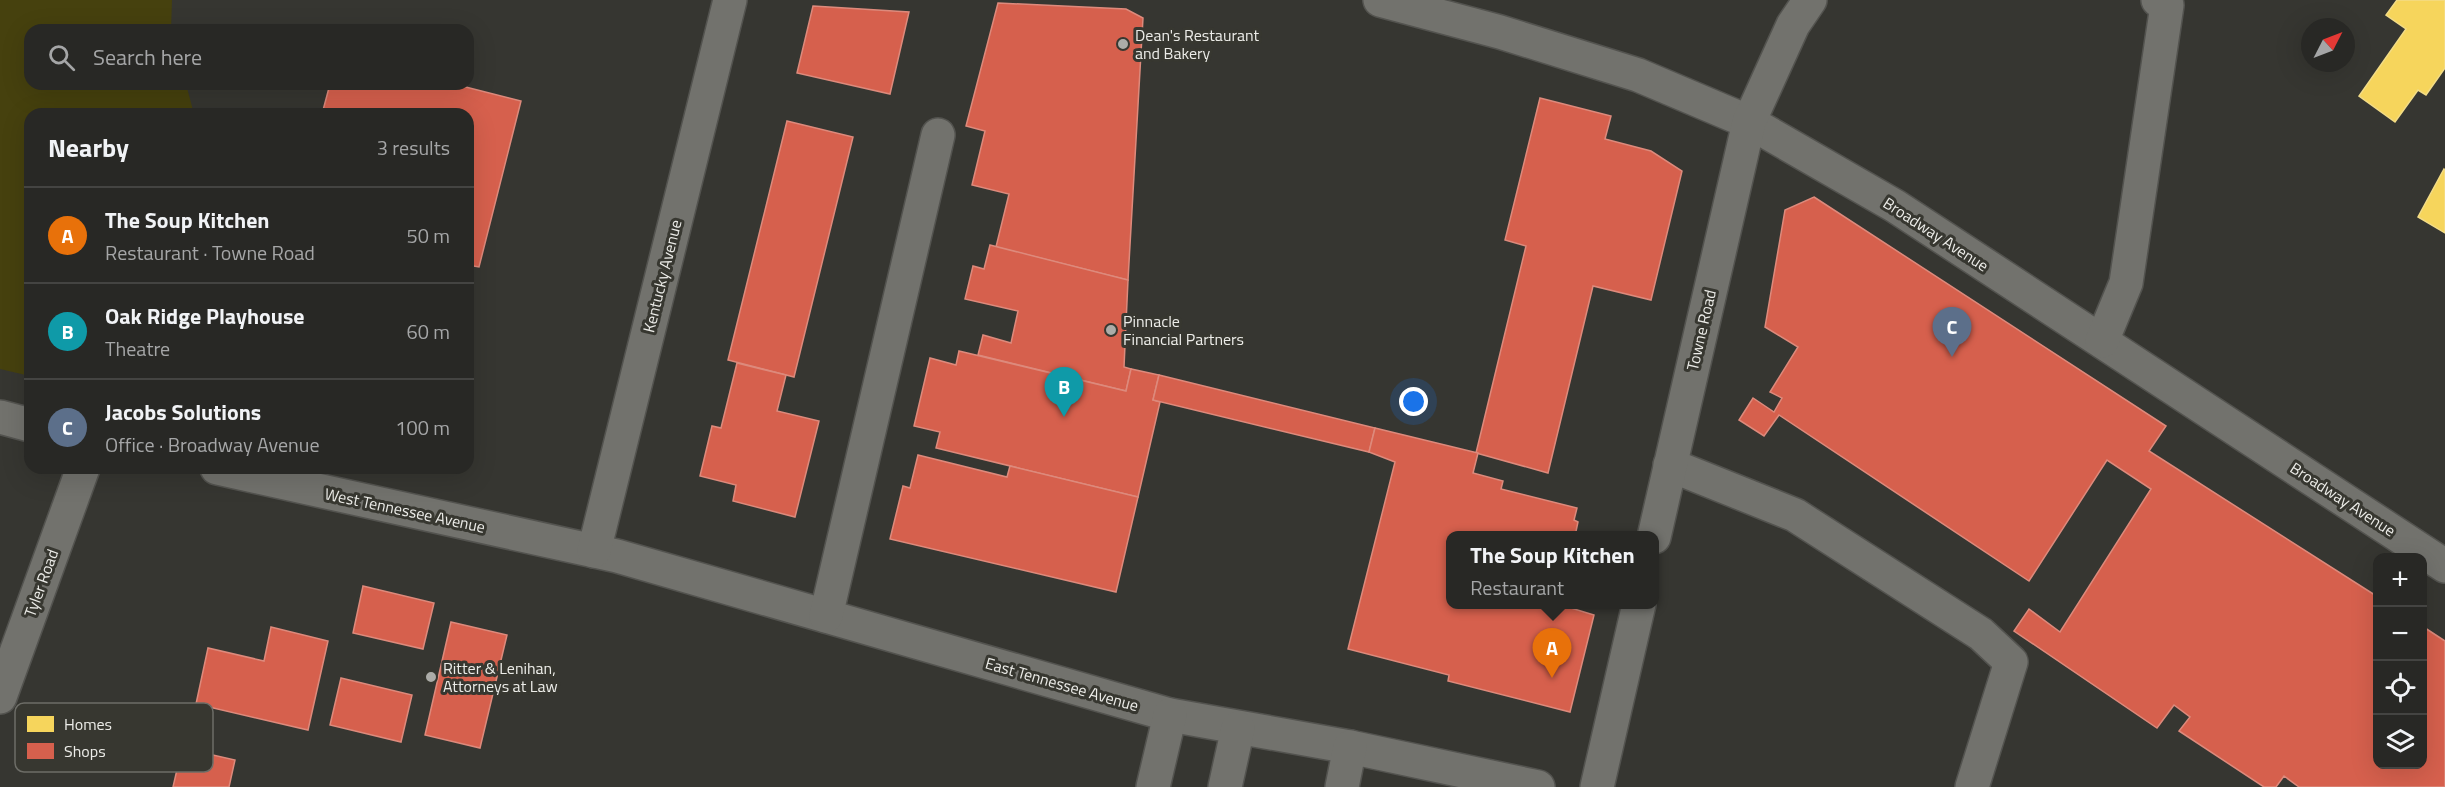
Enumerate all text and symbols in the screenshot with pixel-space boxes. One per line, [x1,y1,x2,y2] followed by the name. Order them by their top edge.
[2301,18,2355,72] north arrow
[1135,23,1259,65] place label: Dean's Restaurant and Bakery
[24,24,474,90] search box
[1116,37,1130,51] marker: Dean's Restaurant and Bakery
[93,40,202,74] text: Search here
[45,41,78,74] icon: search
[48,128,129,167] text: Nearby
[377,132,450,163] text: 3 results
[1879,191,1993,277] street label: Broadway Avenue
[105,203,270,237] text: The Soup Kitchen
[636,217,688,335] street label: Kentucky Avenue
[61,220,74,251] text: A
[406,220,450,251] text: 50 m
[105,237,315,268] text: Restaurant · Towne Road
[1680,287,1722,373] street label: Towne Road
[105,299,305,333] text: Oak Ridge Playhouse
[1932,308,1972,357] pin: C
[1123,309,1244,351] place label: Pinnacle Financial Partners
[61,316,74,347] text: B
[406,316,450,347] text: 60 m
[1104,323,1118,337] marker: Pinnacle Financial Partners
[105,333,170,364] text: Theatre
[1044,368,1084,417] pin: B
[1399,387,1428,416] your location
[105,395,261,429] text: Jacobs Solutions
[62,412,73,443] text: C
[395,412,450,443] text: 100 m
[105,429,320,460] text: Office · Broadway Avenue
[2286,456,2400,542] street label: Broadway Avenue
[323,481,487,539] street label: West Tennessee Avenue
[1446,531,1659,609] popup
[1470,538,1635,572] text: The Soup Kitchen
[18,546,64,620] street label: Tyler Road
[2373,553,2427,769] map controls
[2373,553,2427,607] button: +
[1470,572,1564,603] text: Restaurant
[2373,607,2427,661] button: −
[1532,628,1572,678] pin: A
[983,651,1141,717] street label: East Tennessee Avenue
[443,656,558,698] place label: Ritter & Lenihan, Attorneys at Law
[2373,661,2427,715] button: locate
[424,670,438,684] marker: Ritter & Lenihan, Attorneys at Law
[15,703,213,772] legend
[64,712,112,736] text: Homes
[2373,715,2427,769] button: layers
[64,739,106,763] text: Shops

